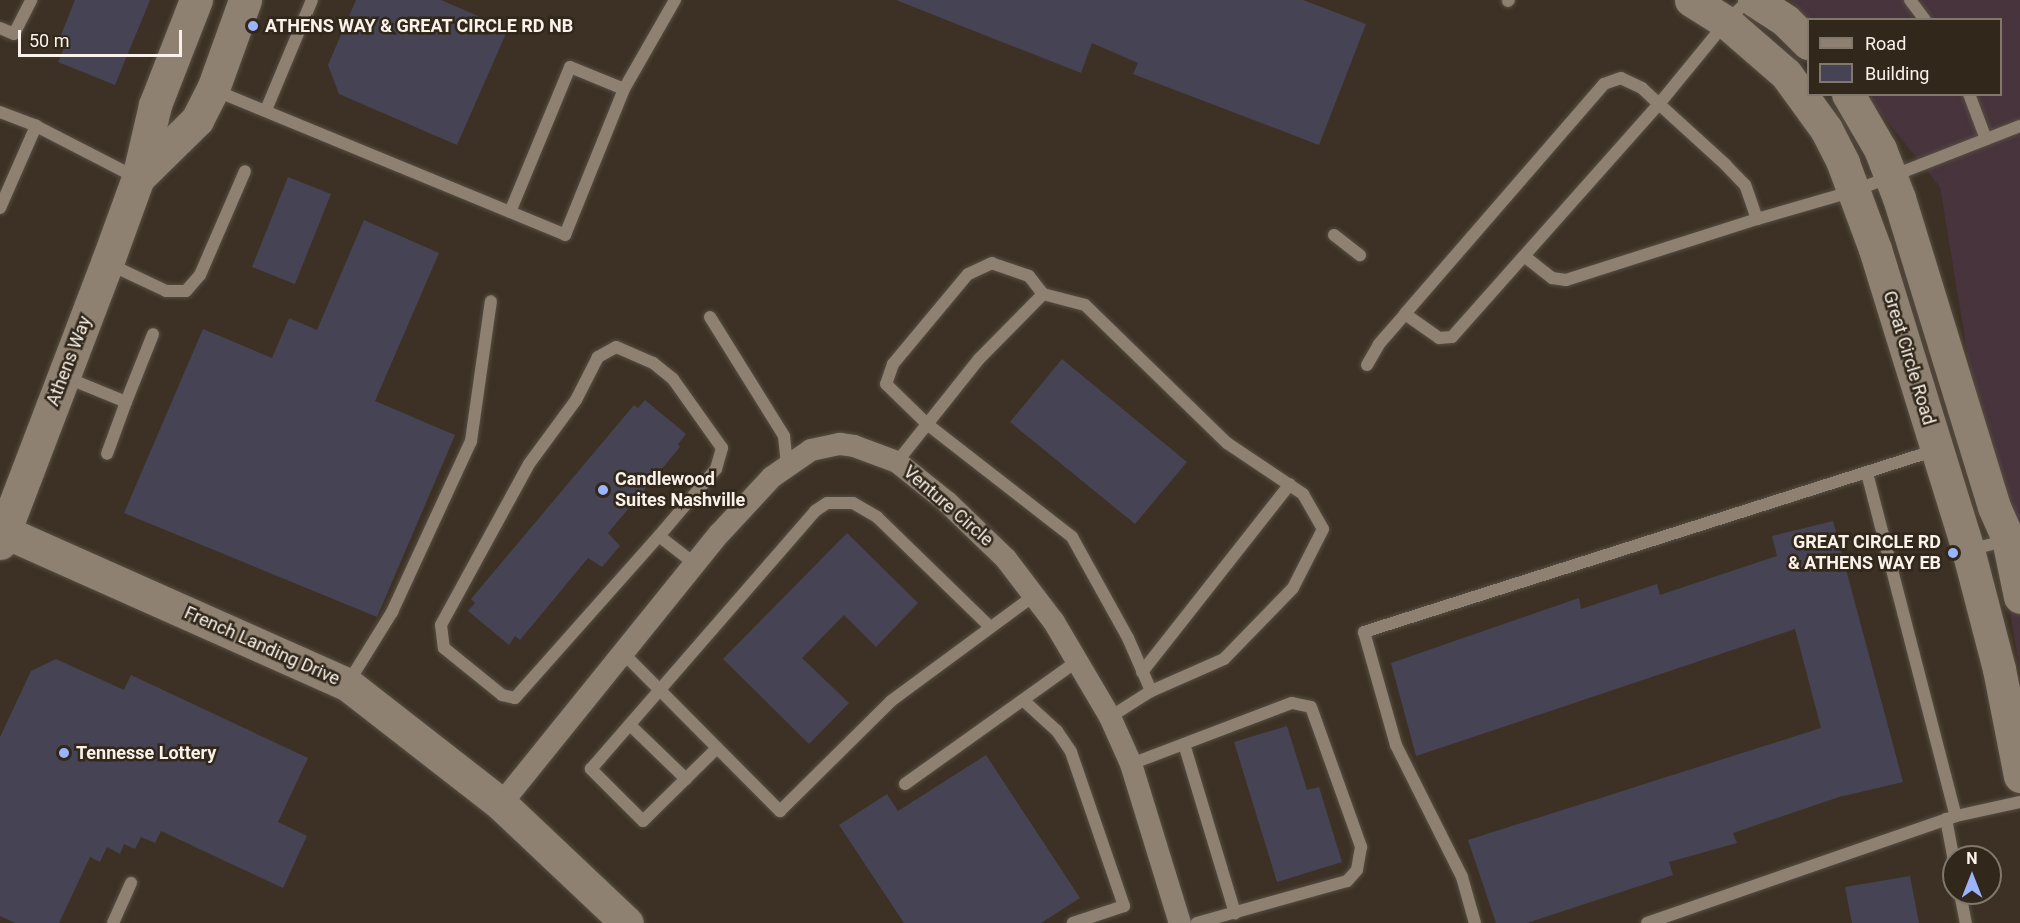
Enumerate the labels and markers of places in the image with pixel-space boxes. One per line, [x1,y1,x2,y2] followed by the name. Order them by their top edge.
[265,15,574,37] place label: ATHENS WAY & GREAT CIRCLE RD NB
[246,19,260,33] marker: ATHENS WAY & GREAT CIRCLE RD NB
[615,469,745,512] place label: Candlewood Suites Nashville
[596,483,610,497] marker: Candlewood Suites Nashville
[1788,532,1941,574] place label: GREAT CIRCLE RD & ATHENS WAY EB
[1946,546,1960,560] marker: GREAT CIRCLE RD & ATHENS WAY EB
[76,742,216,764] place label: Tennesse Lottery
[57,746,71,760] marker: Tennesse Lottery

